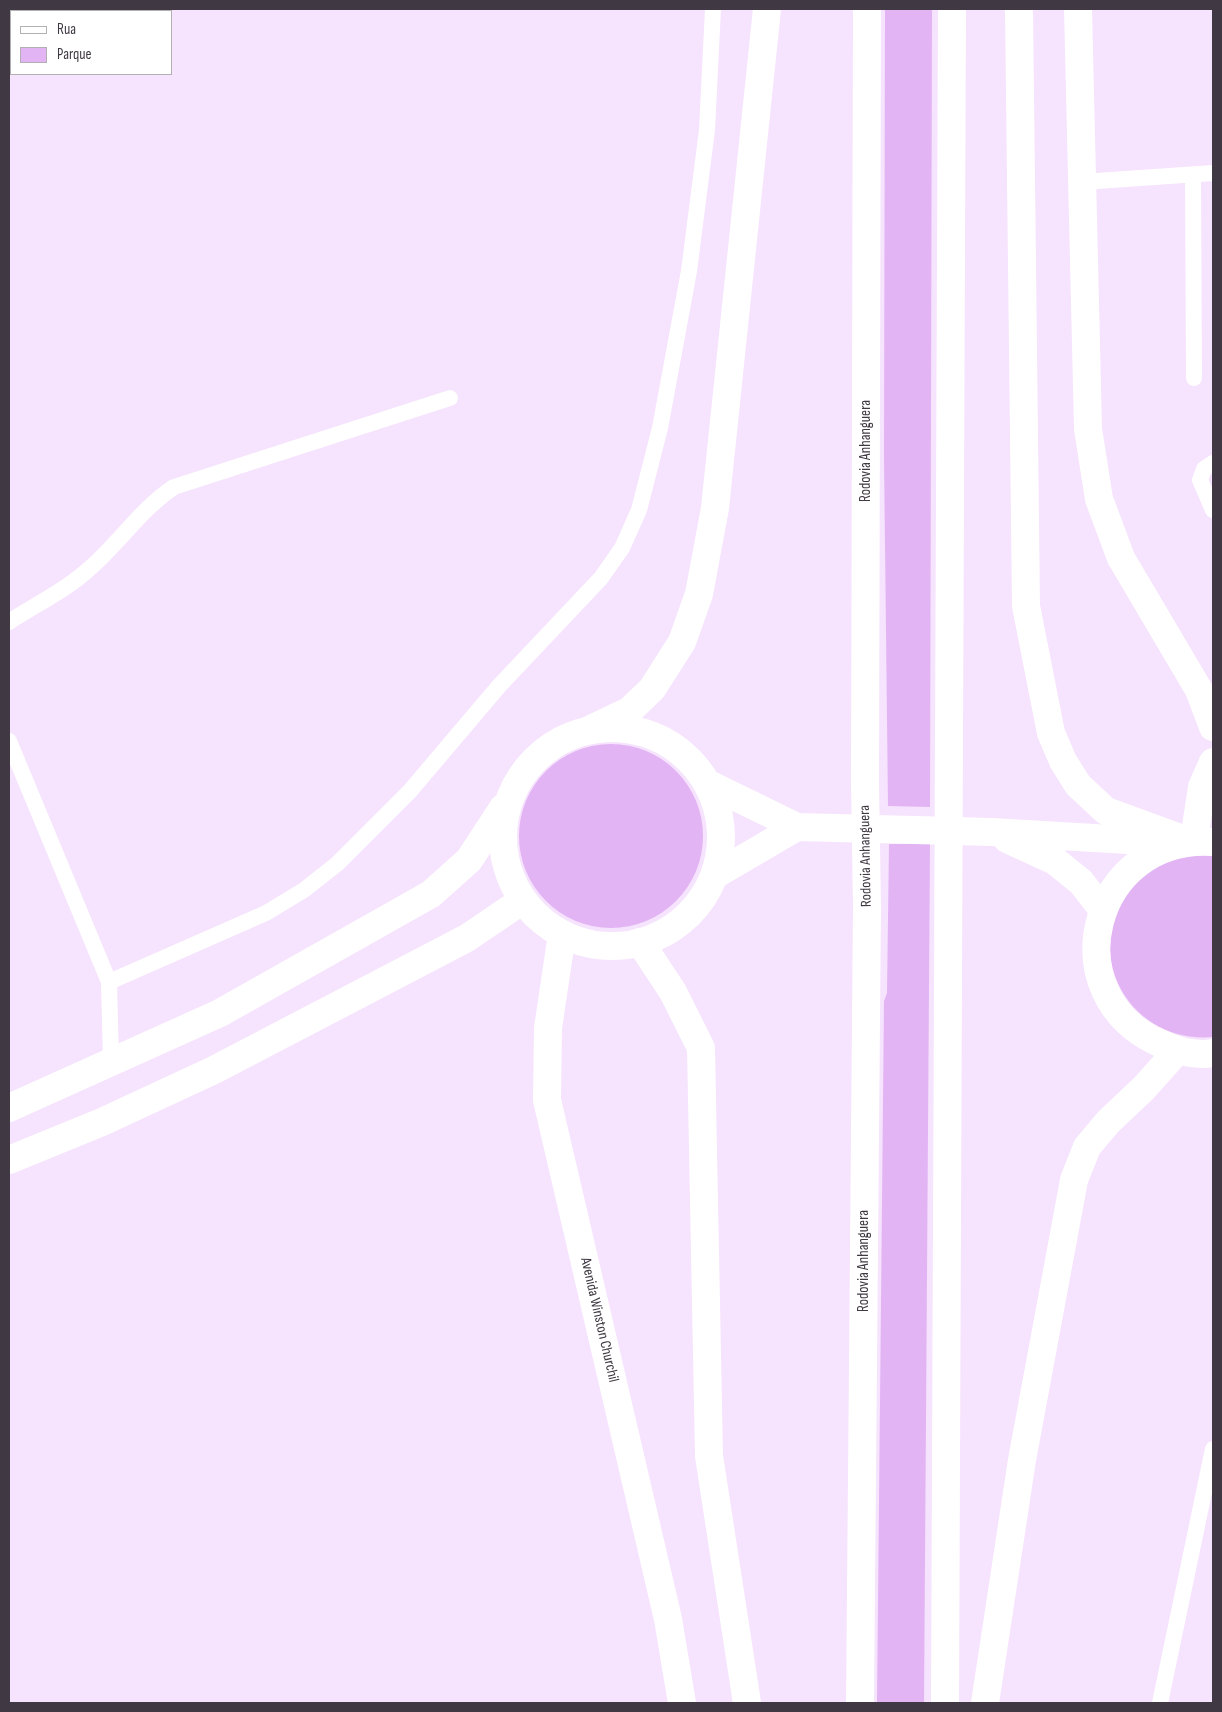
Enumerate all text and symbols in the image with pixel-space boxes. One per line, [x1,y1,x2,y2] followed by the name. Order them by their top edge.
[10,10,172,75] legend
[57,20,76,39] text: Rua
[57,45,92,64] text: Parque
[857,400,875,502] street label: Rodovia Anhanguera
[856,805,876,907] street label: Rodovia Anhanguera
[855,1210,873,1312] street label: Rodovia Anhanguera
[576,1256,622,1384] street label: Avenida Winston Churchil

